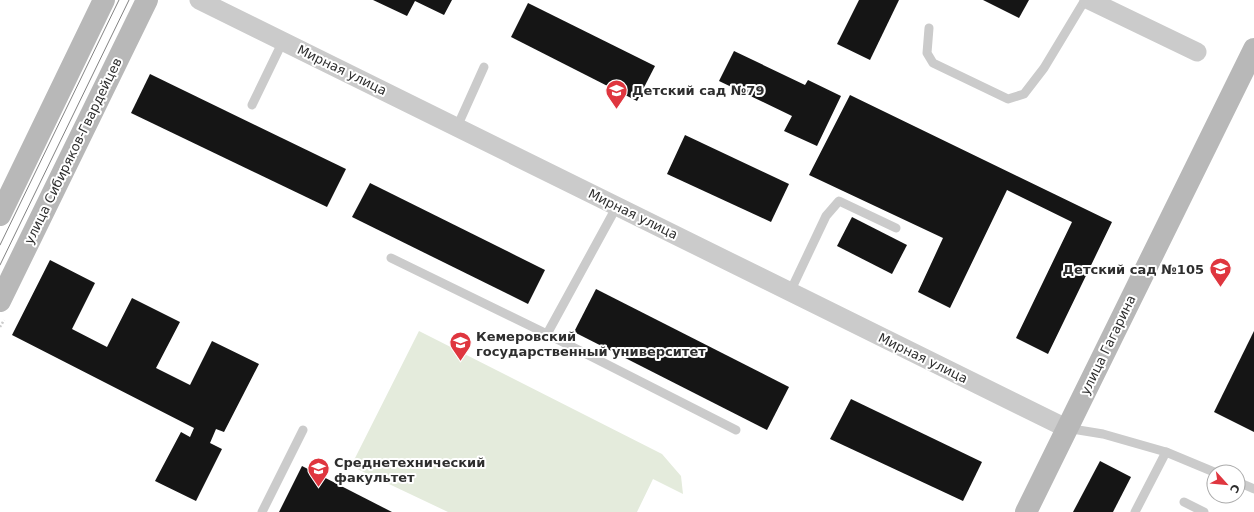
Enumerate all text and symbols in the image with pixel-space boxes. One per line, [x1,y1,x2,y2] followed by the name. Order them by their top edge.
[295,42,389,98] street label: Мирная улица
[21,55,125,247] street label: улица Сибиряков-Гвардейцев
[604,77,630,110] school or university icon: Детский сад №79
[632,83,764,98] place label: Детский сад №79
[586,186,680,242] street label: Мирная улица
[1207,256,1233,289] school or university icon: Детский сад №105
[1063,262,1204,277] place label: Детский сад №105
[1077,293,1139,397] street label: улица Гагарина
[476,329,706,359] place label: Кемеровский государственный университет
[448,330,474,363] school or university icon: Кемеровский государственный университет
[876,330,970,386] street label: Мирная улица
[334,455,485,485] place label: Среднетехнический факультет
[305,456,331,489] school or university icon: Среднетехнический факультет
[1206,464,1246,504] north arrow
[1227,482,1242,495] text: С

